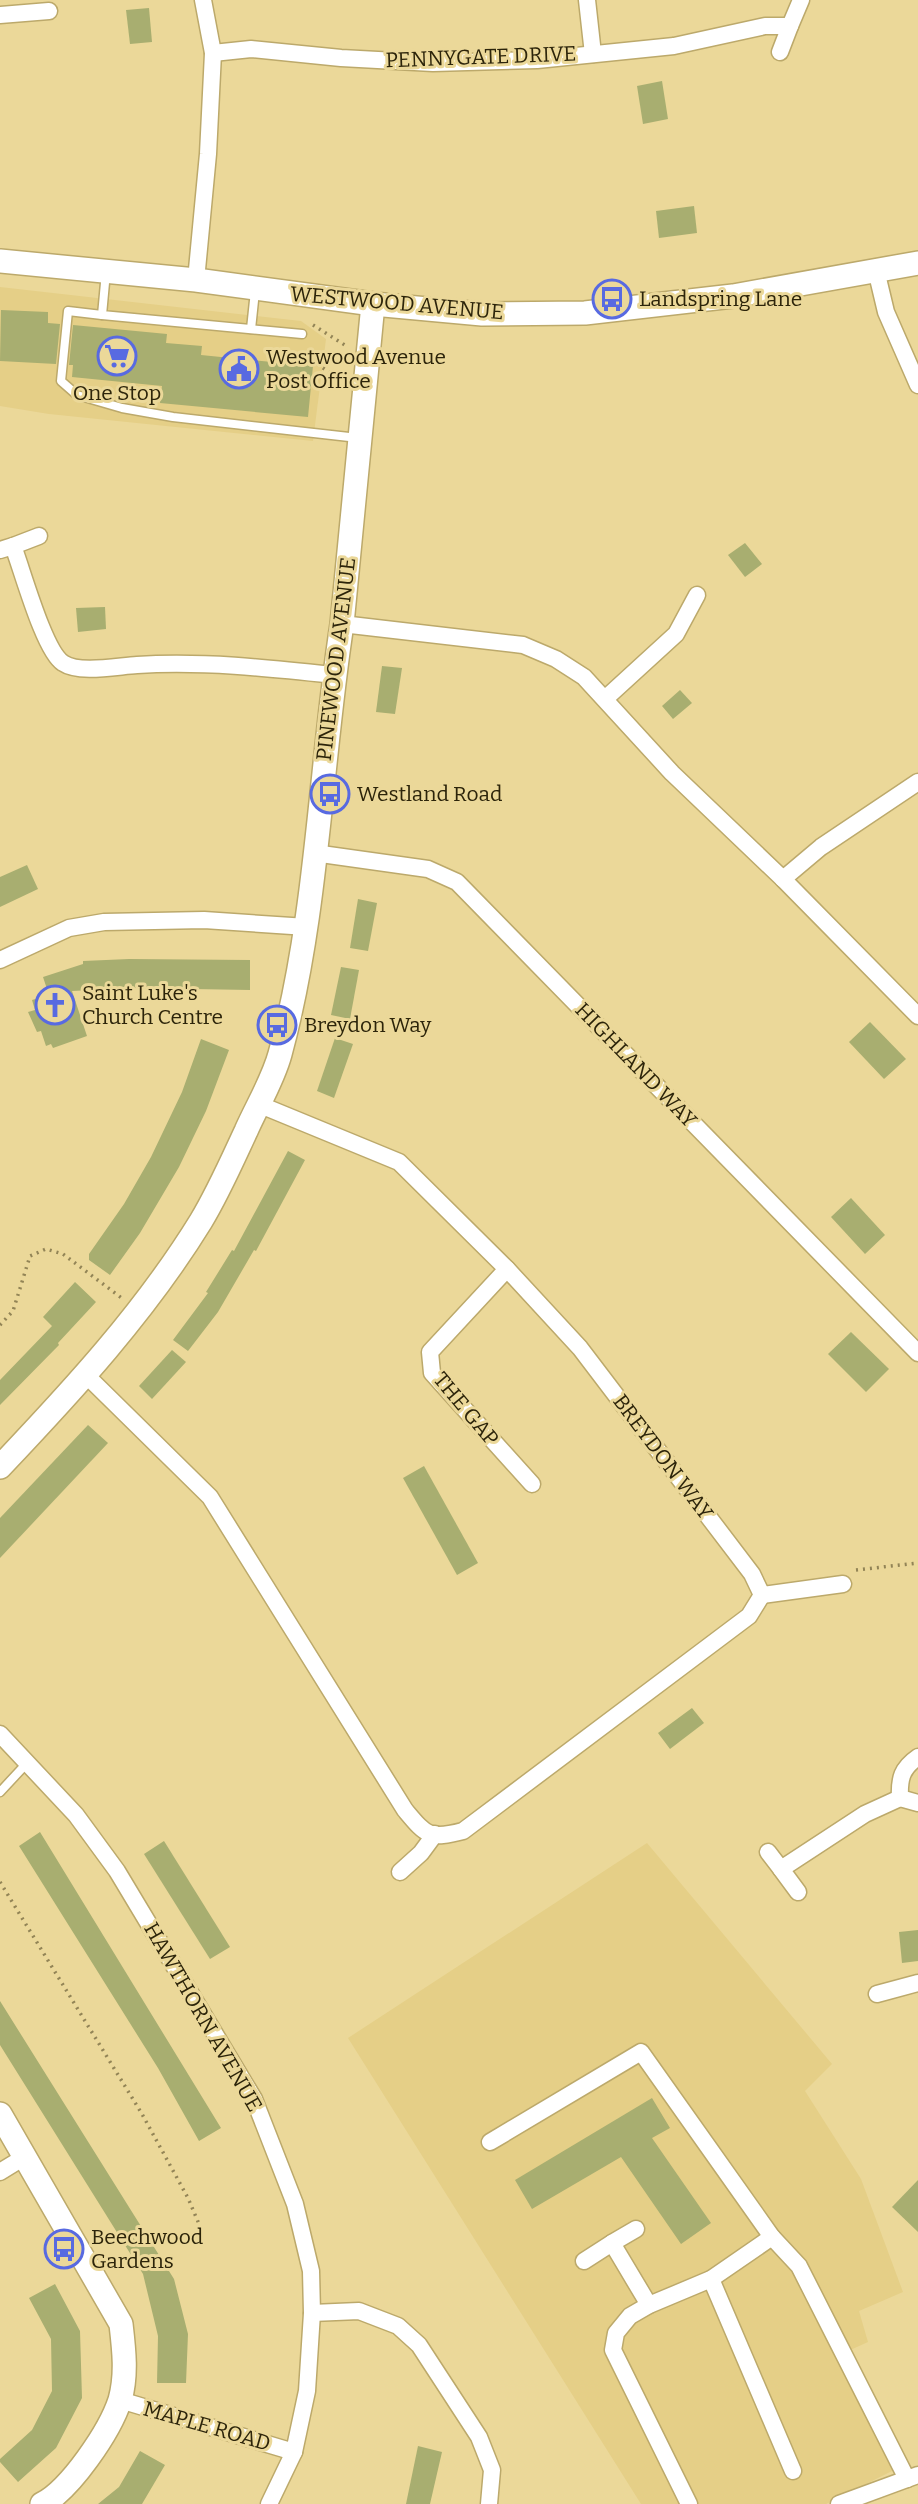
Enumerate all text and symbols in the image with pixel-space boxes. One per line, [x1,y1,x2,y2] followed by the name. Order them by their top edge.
[385,41,577,73] street label: PENNYGATE DRIVE
[591,278,633,320] bus stop icon: Landspring Lane
[289,281,505,325] street label: WESTWOOD AVENUE
[639,286,802,312] place label: Landspring Lane
[96,335,138,377] supermarket icon: One Stop
[266,344,446,394] place label: Westwood Avenue Post Office
[218,348,260,390] public building icon: Westwood Avenue Post Office
[73,380,161,406] place label: One Stop
[311,556,361,762] street label: PINEWOOD AVENUE
[309,773,351,815] bus stop icon: Westland Road
[357,781,502,807] place label: Westland Road
[82,980,223,1030] place label: Saint Luke's Church Centre
[34,984,76,1026] church icon: Saint Luke's Church Centre
[570,997,703,1133] street label: HIGHLAND WAY
[256,1004,298,1046] bus stop icon: Breydon Way
[304,1012,432,1038] place label: Breydon Way
[428,1367,504,1451] street label: THE GAP
[607,1389,719,1525] street label: BREYDON WAY
[138,1918,268,2116] street label: HAWTHORN AVENUE
[91,2224,203,2274] place label: Beechwood Gardens
[43,2228,85,2270] bus stop icon: Beechwood Gardens
[140,2395,274,2457] street label: MAPLE ROAD

